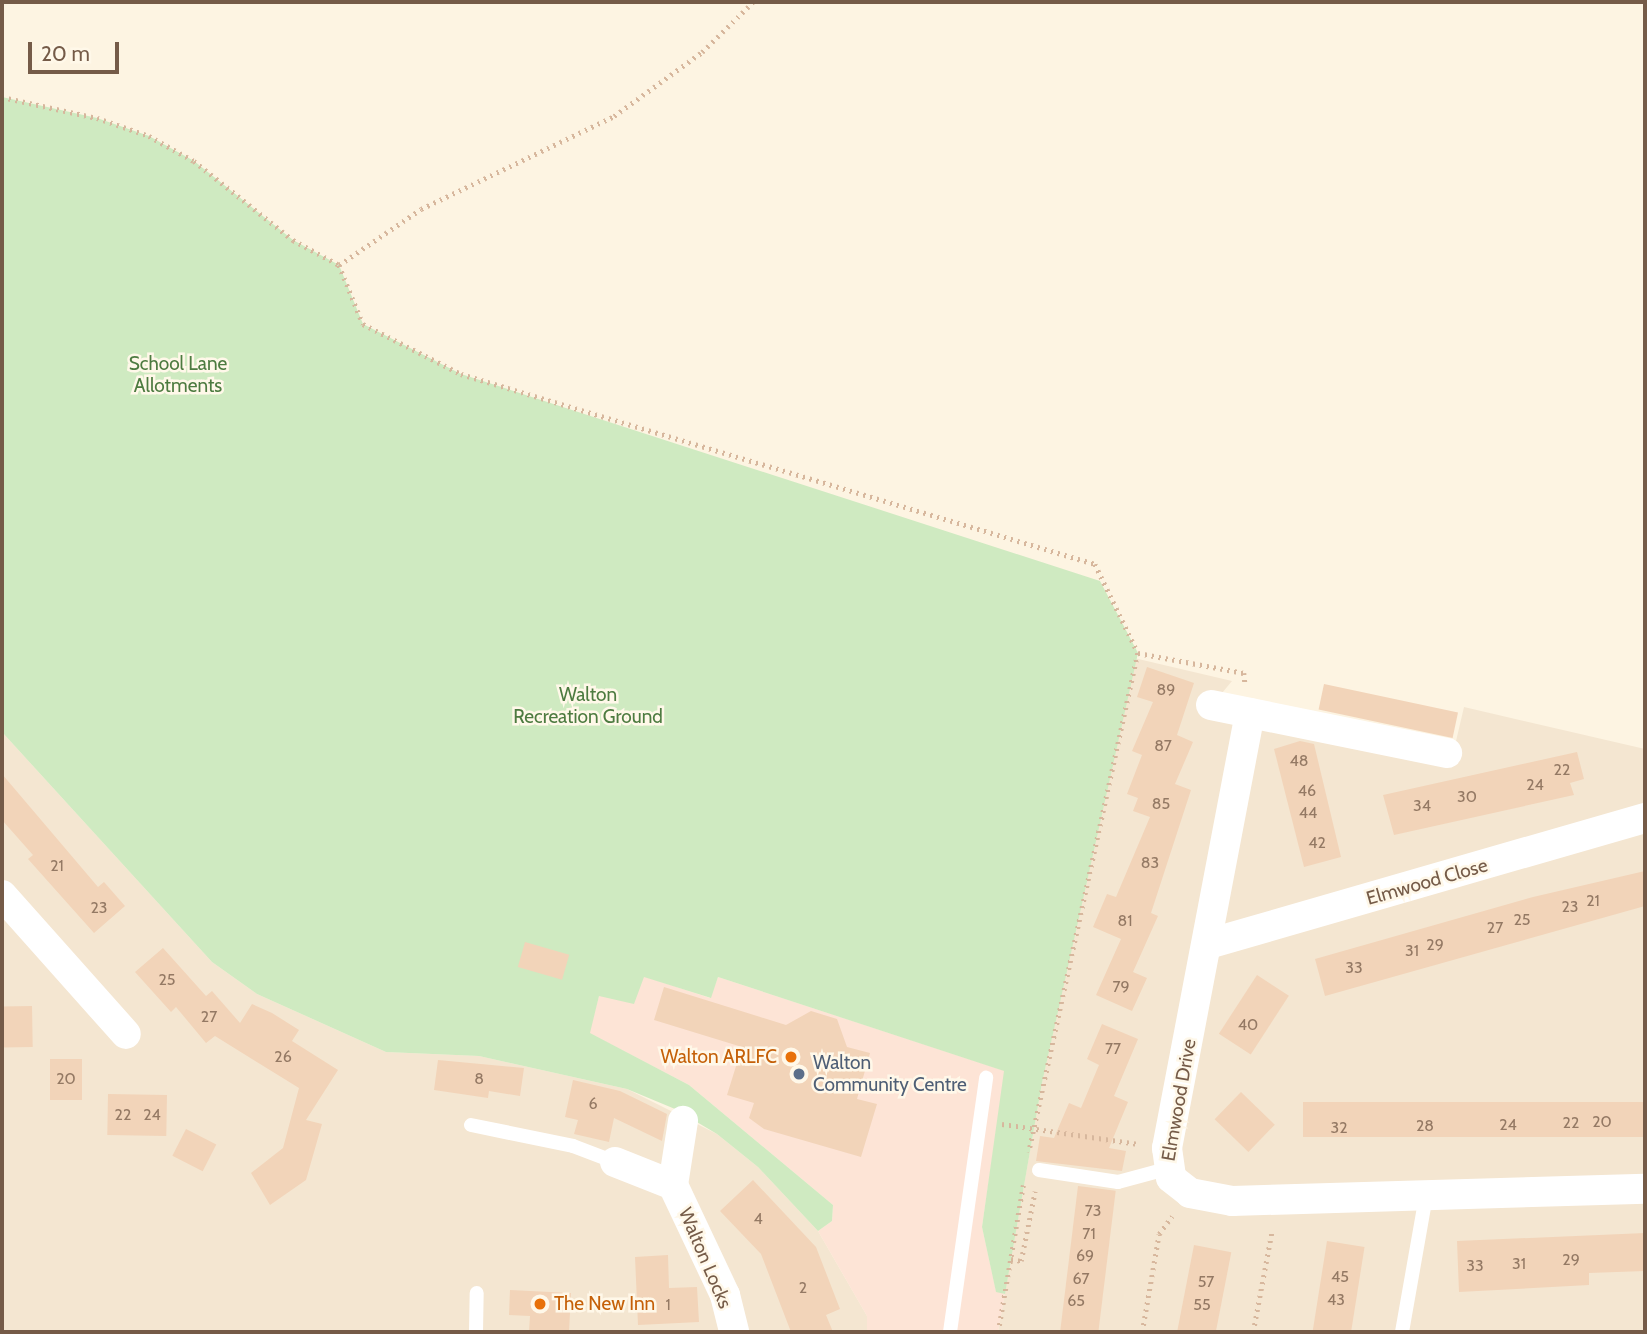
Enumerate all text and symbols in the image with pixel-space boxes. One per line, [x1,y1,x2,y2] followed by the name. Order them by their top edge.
[32,28,122,72] scale bar
[41,41,90,66] text: 20 m
[129,353,227,397] park label: School Lane Allotments
[1157,680,1175,700] house number: 89
[513,684,663,728] park label: Walton Recreation Ground
[1154,736,1172,756] house number: 87
[1290,751,1308,771] house number: 48
[1554,760,1570,780] house number: 22
[1526,775,1544,795] house number: 24
[1298,781,1316,801] house number: 46
[1457,787,1477,807] house number: 30
[1152,794,1170,814] house number: 85
[1413,796,1431,816] house number: 34
[1299,803,1317,823] house number: 44
[1308,833,1326,853] house number: 42
[1141,853,1159,873] house number: 83
[1364,854,1490,910] street label: Elmwood Close
[50,856,64,876] house number: 21
[1586,891,1600,911] house number: 21
[1561,897,1579,917] house number: 23
[90,898,108,918] house number: 23
[1513,910,1531,930] house number: 25
[1118,911,1132,931] house number: 81
[1487,918,1503,938] house number: 27
[1426,935,1444,955] house number: 29
[1405,941,1419,961] house number: 31
[1345,958,1363,978] house number: 33
[158,970,176,990] house number: 25
[1112,977,1130,997] house number: 79
[201,1007,217,1027] house number: 27
[1238,1015,1258,1035] house number: 40
[1157,1037,1201,1163] street label: Elmwood Drive
[1105,1039,1121,1059] house number: 77
[660,1046,777,1068] place label: Walton ARLFC
[274,1047,292,1067] house number: 26
[783,1049,799,1065] marker: Walton ARLFC
[813,1052,967,1096] place label: Walton Community Centre
[791,1066,807,1082] marker: Walton Community Centre
[56,1069,76,1089] house number: 20
[474,1069,484,1089] house number: 8
[588,1094,598,1114] house number: 6
[115,1105,131,1125] house number: 22
[143,1105,161,1125] house number: 24
[1592,1112,1612,1132] house number: 20
[1563,1113,1579,1133] house number: 22
[1499,1115,1517,1135] house number: 24
[1416,1116,1434,1136] house number: 28
[1330,1118,1348,1138] house number: 32
[1085,1201,1101,1221] house number: 73
[674,1204,736,1312] street label: Walton Locks
[753,1209,763,1229] house number: 4
[1082,1224,1096,1244] house number: 71
[1076,1246,1094,1266] house number: 69
[1562,1250,1580,1270] house number: 29
[1512,1254,1526,1274] house number: 31
[1466,1256,1484,1276] house number: 33
[1331,1267,1349,1287] house number: 45
[1072,1269,1090,1289] house number: 67
[1198,1272,1214,1292] house number: 57
[799,1278,807,1298] house number: 2
[1327,1290,1345,1310] house number: 43
[1067,1291,1085,1311] house number: 65
[554,1293,655,1315] place label: The New Inn
[665,1295,671,1315] house number: 1
[1193,1295,1211,1315] house number: 55
[532,1296,548,1312] marker: The New Inn

